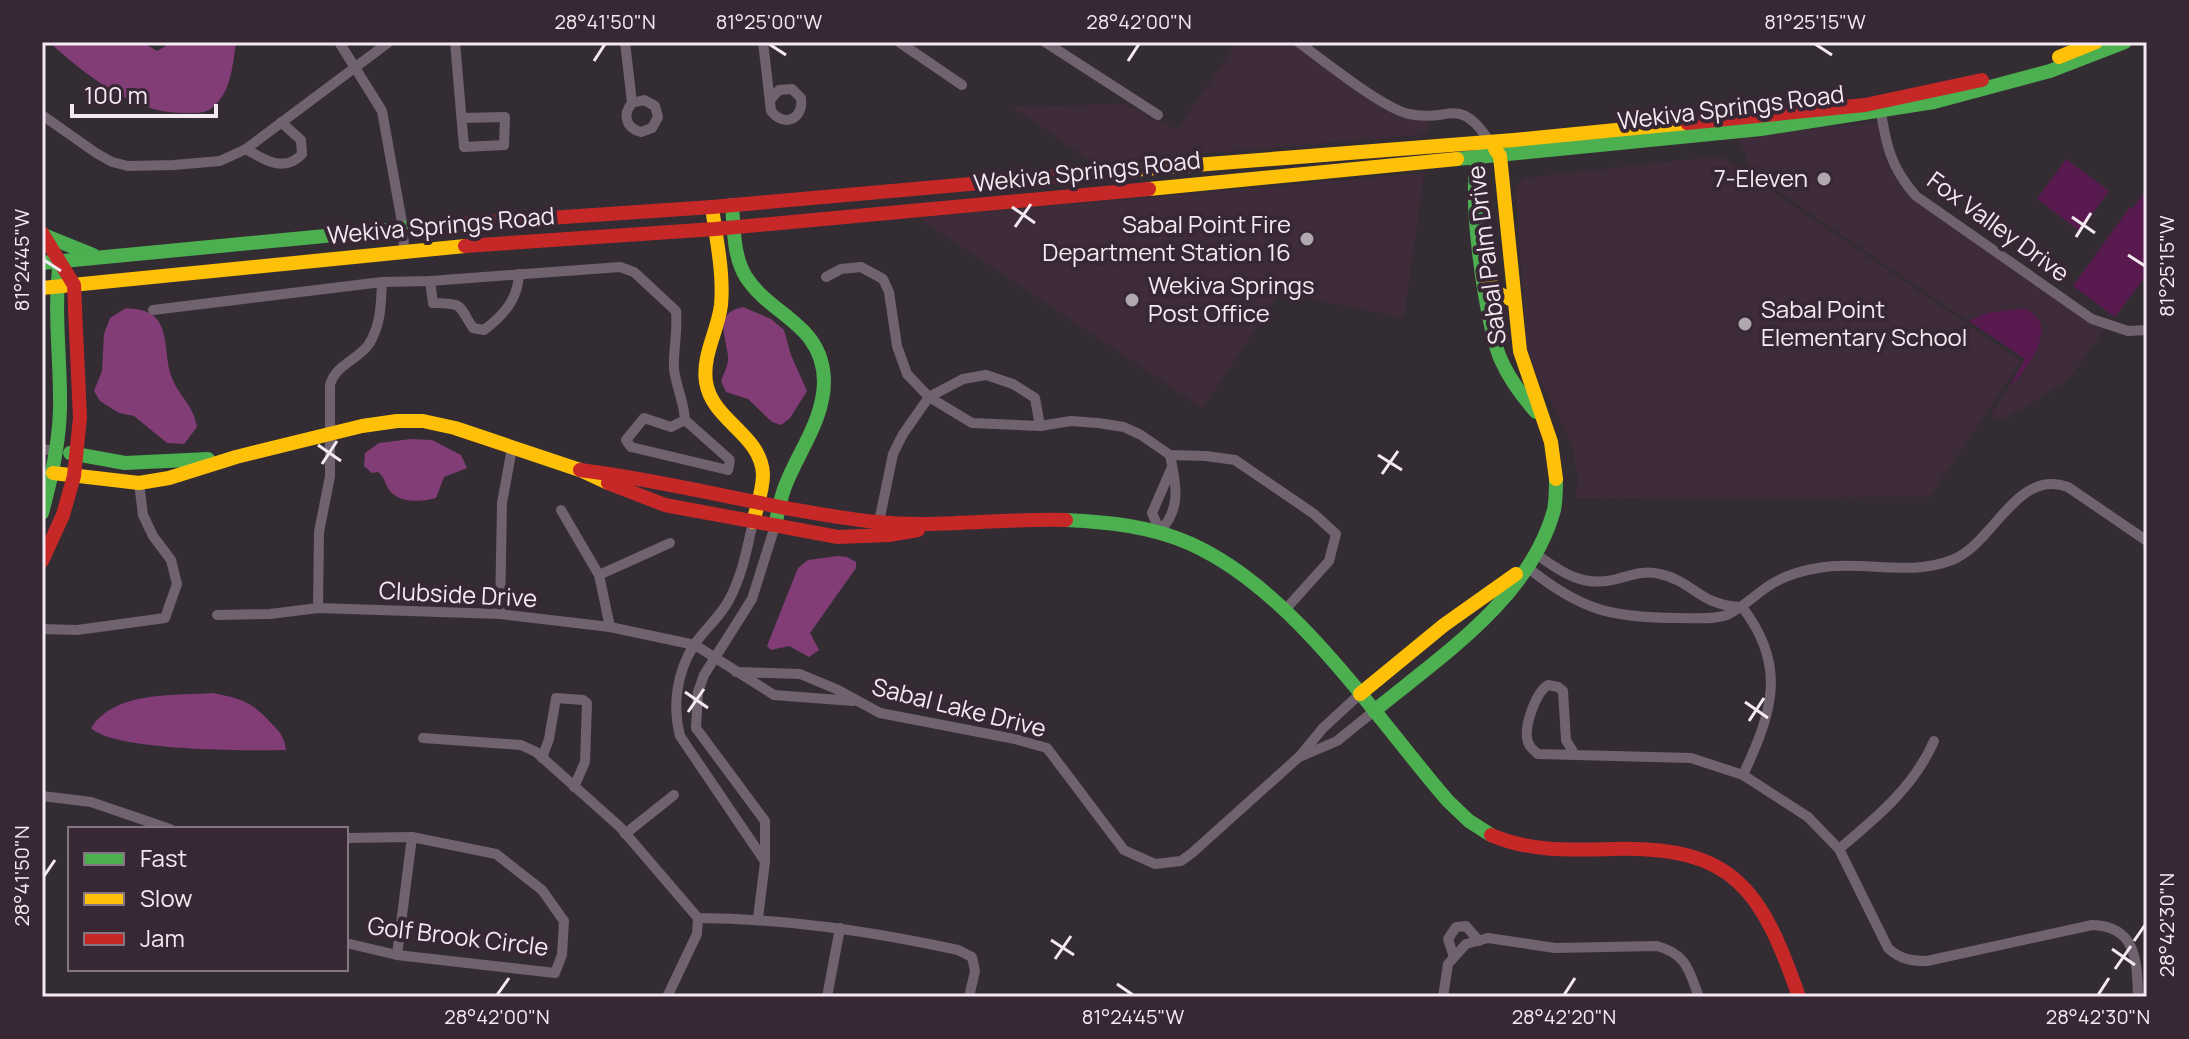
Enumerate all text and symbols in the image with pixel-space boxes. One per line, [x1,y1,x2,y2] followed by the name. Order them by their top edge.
[554,8,656,35] text: 28°41'50"N
[716,8,823,35] text: 81°25'00"W
[1086,8,1192,35] text: 28°42'00"N
[1764,8,1866,35] text: 81°25'15"W
[72,68,216,118] scale bar
[1616,76,1846,137] street label: Wekiva Springs Road
[84,78,148,111] text: 100 m
[972,142,1202,199] street label: Wekiva Springs Road
[1714,161,1808,194] place label: 7-Eleven
[1921,163,2077,289] street label: Fox Valley Drive
[1458,164,1513,347] street label: Sabal Palm Drive
[1815,170,1833,188] marker: 7-Eleven
[326,198,556,251] street label: Wekiva Springs Road
[1042,207,1291,268] place label: Sabal Point Fire Department Station 16
[8,209,35,311] text: 81°24'45"W
[2153,215,2180,317] text: 81°25'15"W
[1298,230,1316,248] marker: Sabal Point Fire Department Station 16
[1148,268,1314,329] place label: Wekiva Springs Post Office
[1123,291,1141,309] marker: Wekiva Springs Post Office
[1761,292,1967,353] place label: Sabal Point Elementary School
[1736,315,1754,333] marker: Sabal Point Elementary School
[378,573,538,614] street label: Clubside Drive
[869,669,1050,744] street label: Sabal Lake Drive
[8,825,35,927] text: 28°41'50"N
[68,827,348,971] legend
[140,841,187,874] text: Fast
[2153,873,2180,977] text: 28°42'30"N
[140,881,193,914] text: Slow
[366,908,551,963] street label: Golf Brook Circle
[140,921,185,954] text: Jam
[444,1003,550,1030] text: 28°42'00"N
[1082,1003,1184,1030] text: 81°24'45"W
[1512,1003,1616,1030] text: 28°42'20"N
[2046,1003,2150,1030] text: 28°42'30"N

